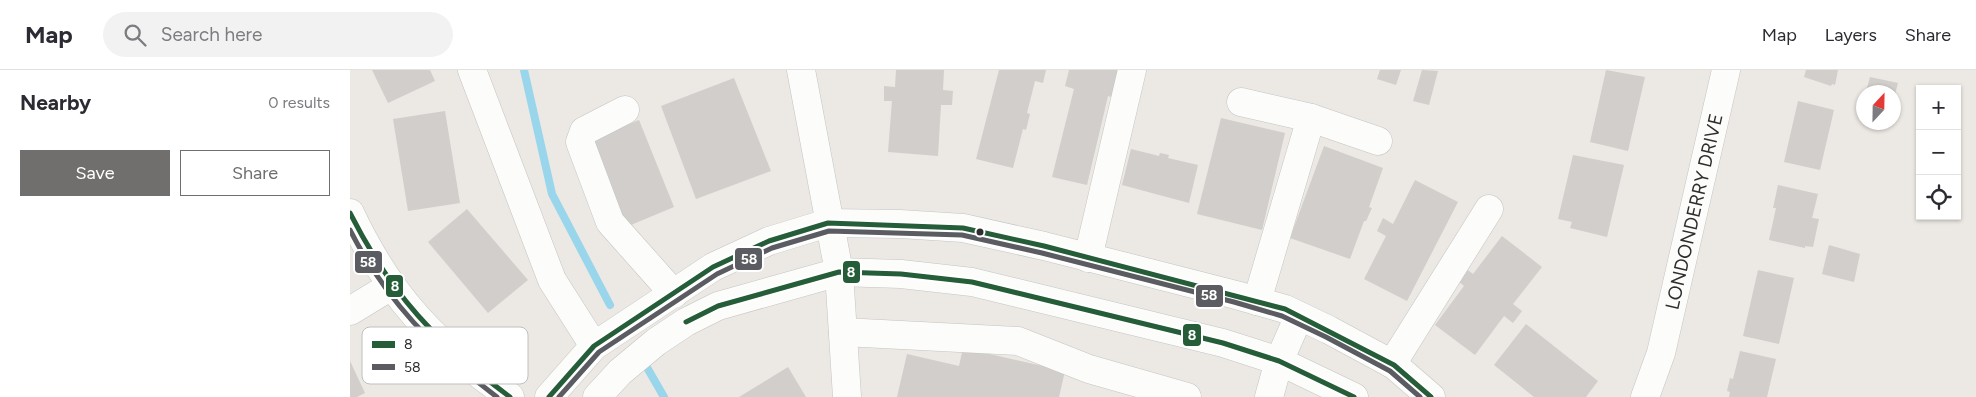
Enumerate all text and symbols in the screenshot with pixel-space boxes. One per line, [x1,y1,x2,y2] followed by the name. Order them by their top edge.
[103,12,453,57] search box
[25,20,73,49] text: Map
[121,21,149,49] icon: search
[161,23,262,46] text: Search here
[1762,24,1797,46] text: Map
[1825,24,1877,46] text: Layers
[1905,24,1951,46] text: Share
[1856,85,1901,130] north arrow
[1916,85,1961,220] map controls
[1916,85,1961,130] button: +
[20,90,91,115] text: Nearby
[268,93,330,112] text: 0 results
[1660,111,1728,312] street label: LONDONDERRY DRIVE
[1916,130,1961,175] button: −
[20,150,170,196] button: Save
[180,150,330,196] button: Share
[1916,175,1961,220] button: locate
[975,227,985,237] unlabelled marker
[734,247,763,271] line badge: 58
[354,250,383,274] line badge: 58
[741,251,757,268] text: 58
[360,254,376,271] text: 58
[842,260,861,284] line badge: 8
[847,264,855,281] text: 8
[385,274,404,298] line badge: 8
[391,278,399,295] text: 8
[1195,284,1224,308] line badge: 58
[1201,287,1217,304] text: 58
[1182,323,1202,347] line badge: 8
[362,327,528,384] legend
[1188,327,1196,344] text: 8
[404,336,413,353] text: 8
[404,359,421,376] text: 58

